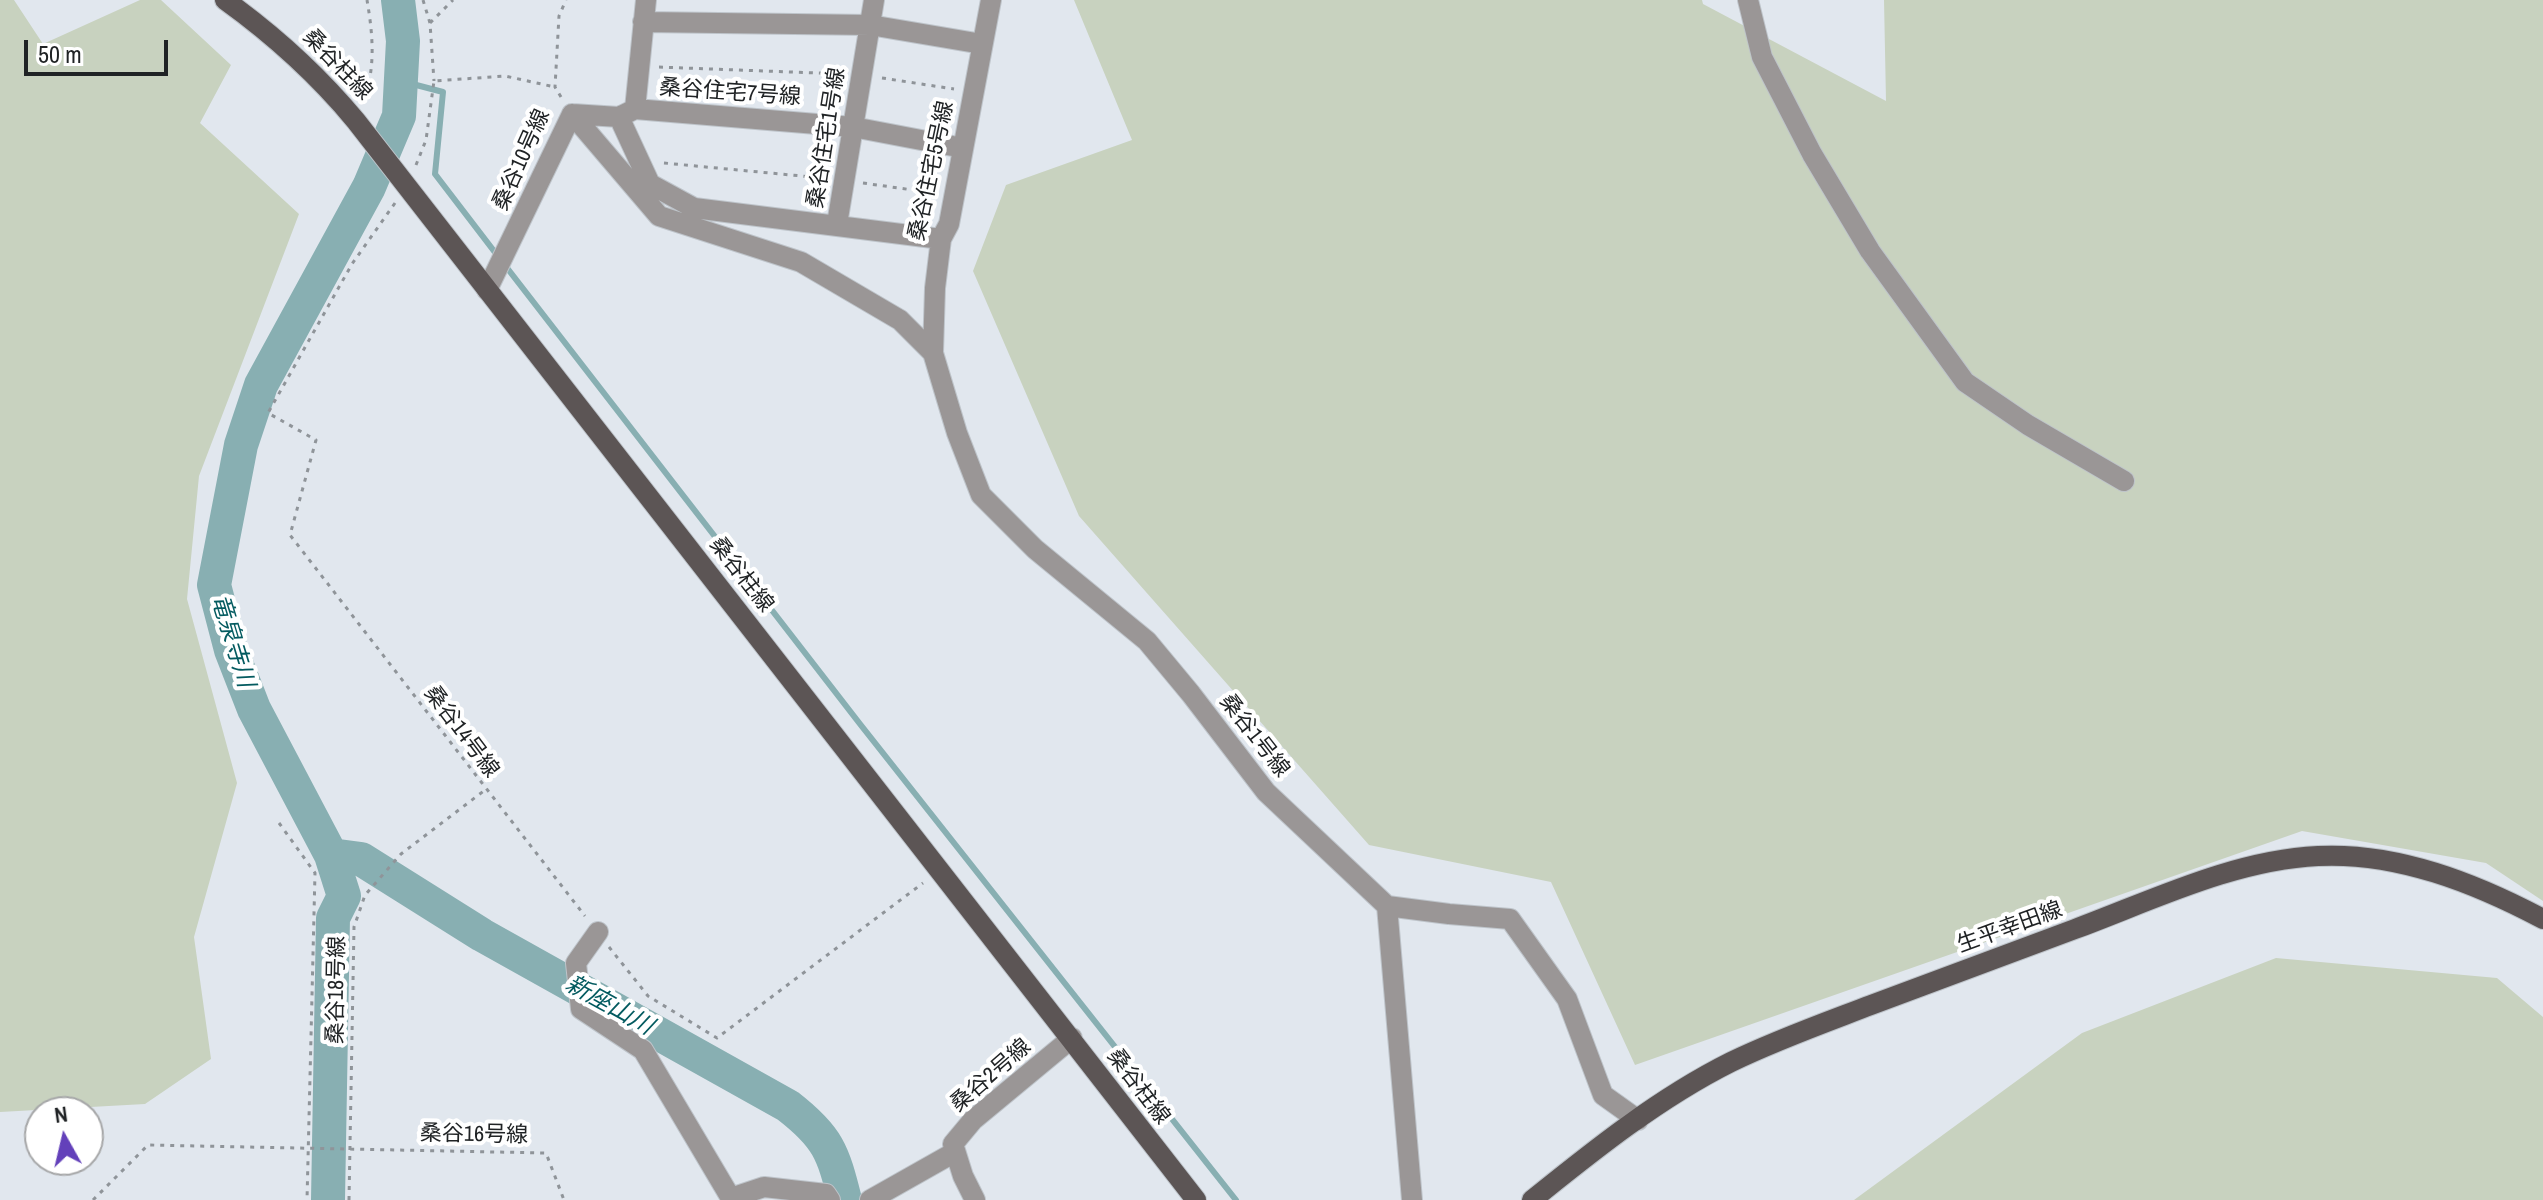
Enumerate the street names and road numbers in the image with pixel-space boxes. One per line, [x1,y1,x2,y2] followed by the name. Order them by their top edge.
[297,24,377,106] street label: 桑谷柱線
[803,66,851,210] street label: 桑谷住宅1号線
[658,75,802,111] street label: 桑谷住宅7号線
[904,99,960,243] street label: 桑谷住宅5号線
[488,105,556,215] street label: 桑谷10号線
[704,532,778,618] street label: 桑谷柱線
[418,681,504,783] street label: 桑谷14号線
[1213,689,1295,783] street label: 桑谷1号線
[1954,897,2066,959] street label: 生平幸田線
[323,936,351,1044] street label: 桑谷18号線
[945,1034,1037,1118] street label: 桑谷2号線
[1101,1044,1175,1130] street label: 桑谷柱線
[420,1121,528,1149] street label: 桑谷16号線

